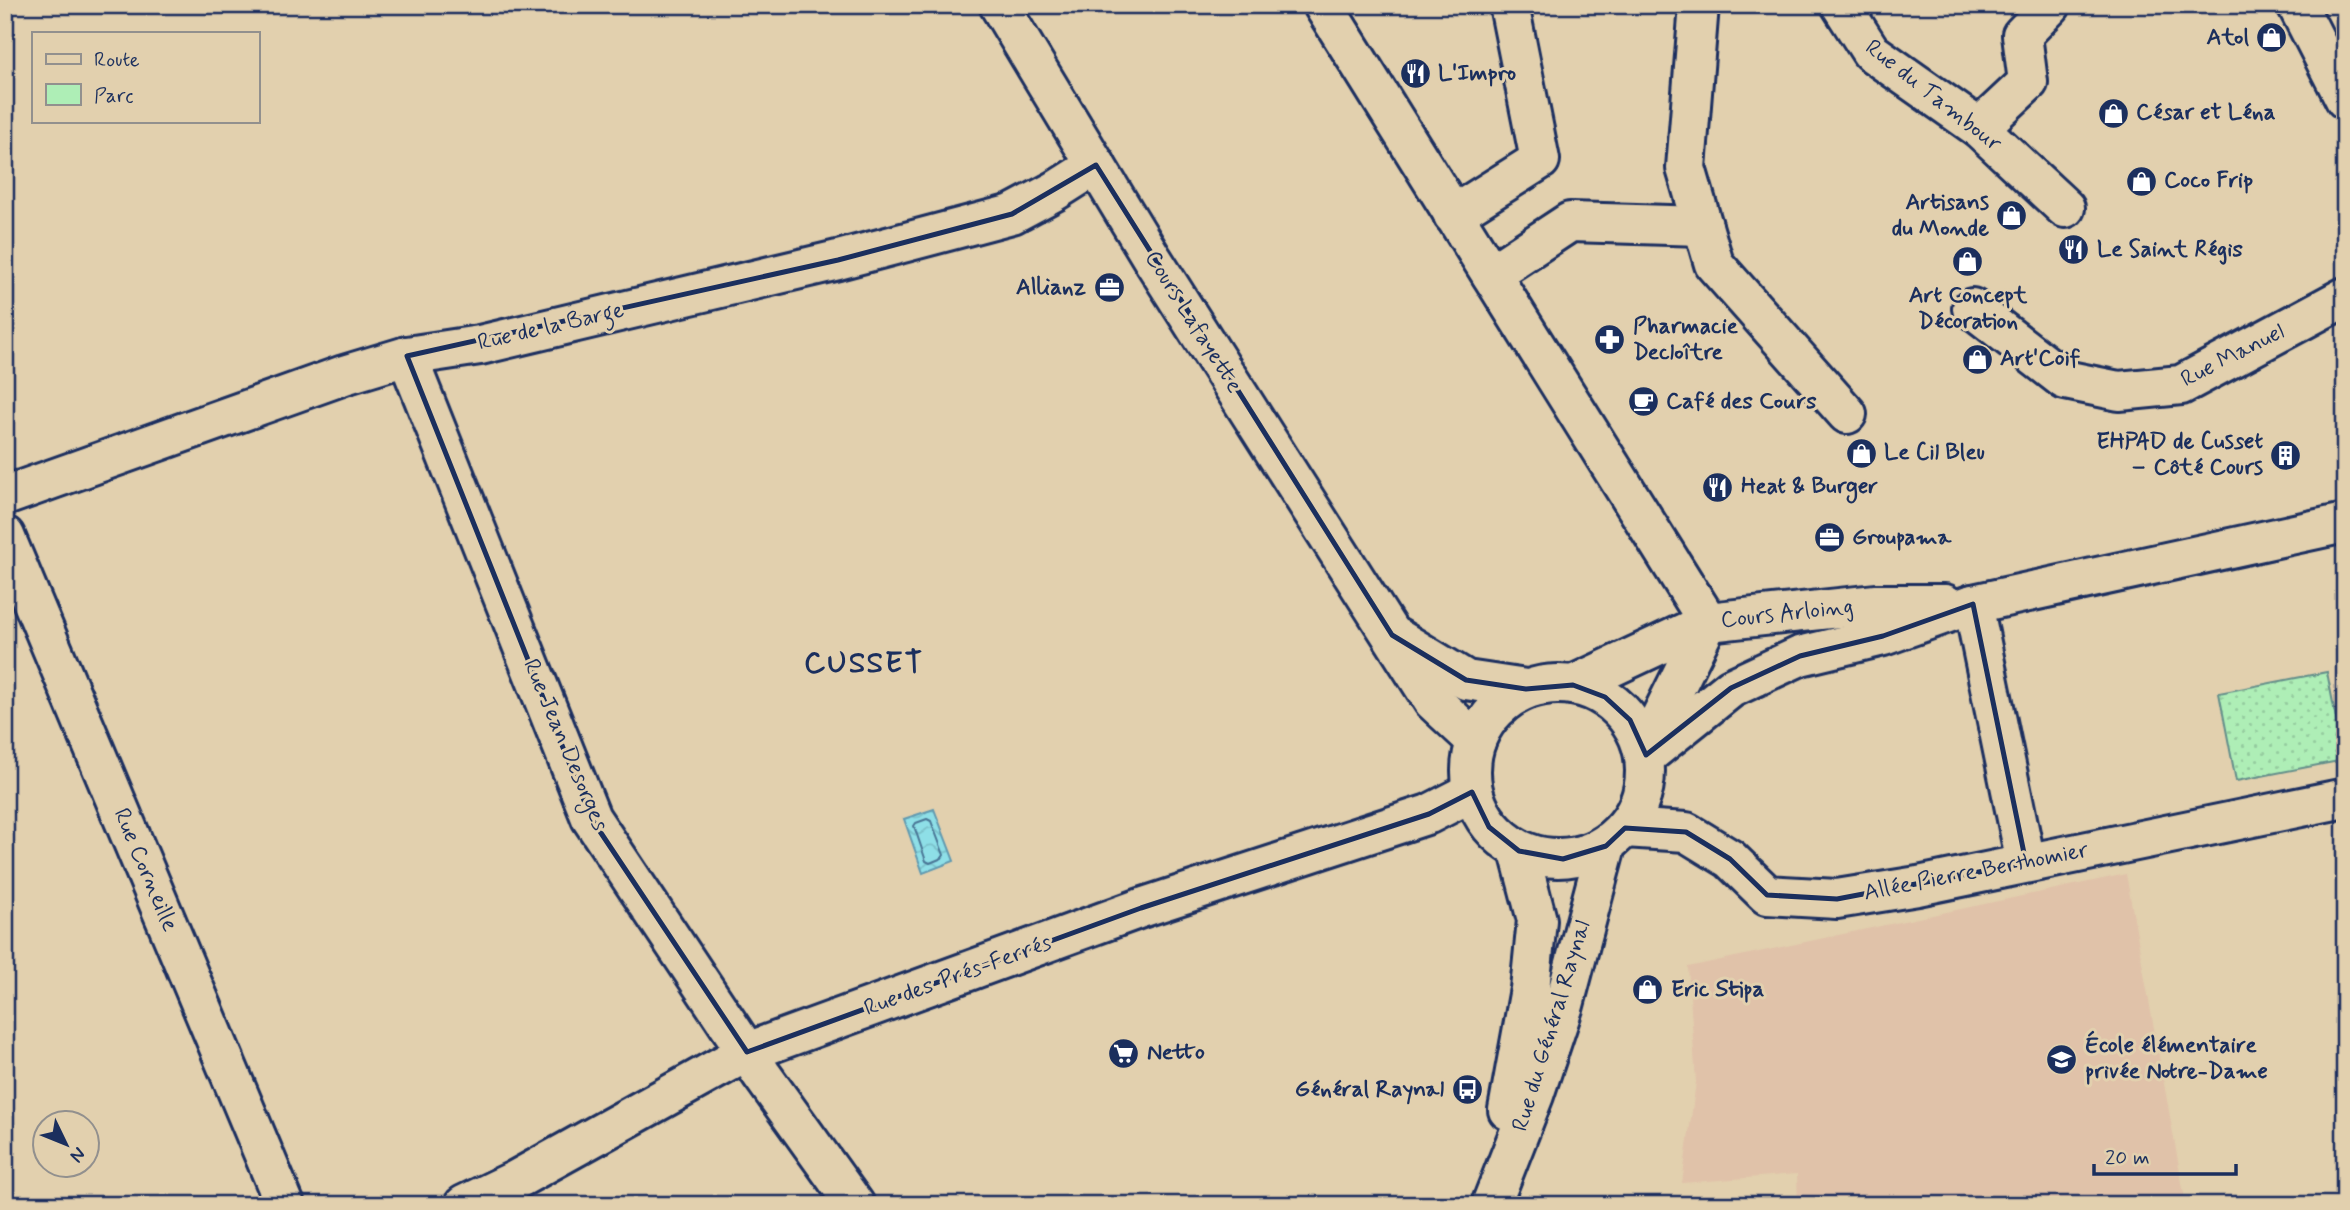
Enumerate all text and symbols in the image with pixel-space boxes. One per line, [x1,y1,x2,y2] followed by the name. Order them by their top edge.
[2255,21,2289,55] shop icon: Atol
[2207,23,2249,53] place label: Atol
[32,32,259,122] legend
[1858,33,2008,159] street label: Rue du Tambour
[94,46,140,74] text: Route
[1398,57,1432,91] restaurant icon: L'Impro
[1438,59,1516,89] place label: L'Impro
[94,82,134,110] text: Parc
[2096,96,2130,130] shop icon: César et Léna
[2136,98,2276,128] place label: César et Léna
[2124,164,2158,198] shop icon: Coco Frip
[2164,166,2253,196] place label: Coco Frip
[1892,188,1989,244] place label: Artisans du Monde
[1995,199,2029,233] shop icon: Artisans du Monde
[2057,233,2091,267] restaurant icon: Le Saint Régis
[2097,235,2243,265] place label: Le Saint Régis
[1137,245,1249,399] street label: Cours Lafayette
[1951,245,1985,279] shop icon: Art Concept Décoration
[1092,271,1126,305] office icon: Allianz
[1016,273,1087,303] place label: Allianz
[1909,281,2028,337] place label: Art Concept Décoration
[475,296,628,360] street label: Rue de la Barge
[1633,312,1739,368] place label: Pharmacie Decloître
[2176,317,2290,395] street label: Rue Manuel
[1593,323,1627,357] pharmacy icon: Pharmacie Decloître
[1960,342,1994,376] shop icon: Art'Coif
[2000,344,2081,374] place label: Art'Coif
[1626,385,1660,419] cafe icon: Café des Cours
[1666,387,1817,417] place label: Café des Cours
[2096,427,2263,483] place label: EHPAD de Cusset – Côté Cours
[1844,436,1878,470] shop icon: Le Cil Bleu
[1884,438,1985,468] place label: Le Cil Bleu
[2269,438,2303,472] building icon: EHPAD de Cusset – Côté Cours
[1701,470,1735,504] restaurant icon: Heat & Burger
[1741,472,1878,504] place label: Heat & Burger
[1812,521,1846,555] office icon: Groupama
[1852,523,1952,553] place label: Groupama
[1719,592,1855,636] street label: Cours Arloing
[804,644,924,683] district label: CUSSET
[513,654,615,836] street label: Rue Jean Desorges
[106,804,184,936] street label: Rue Corneille
[1861,835,2091,908] street label: Allée Pierre Berthomier
[1506,917,1598,1135] street label: Rue du Général Raynal
[860,928,1056,1024] street label: Rue des Prés-Ferrés
[1631,973,1665,1007] shop icon: Eric Stipa
[1671,975,1765,1005] place label: Eric Stipa
[2085,1030,2268,1087] place label: École élémentaire privée Notre-Dame
[1107,1036,1141,1070] supermarket icon: Netto
[1147,1038,1205,1068] place label: Netto
[2045,1042,2079,1076] school or university icon: École élémentaire privée Notre-Dame
[1450,1073,1484,1107] bus stop icon: Général Raynal
[1295,1075,1444,1105] place label: Général Raynal
[32,1108,102,1178] north arrow
[2094,1133,2236,1177] scale bar
[64,1141,91,1168] text: N
[2105,1144,2150,1172] text: 20 m

